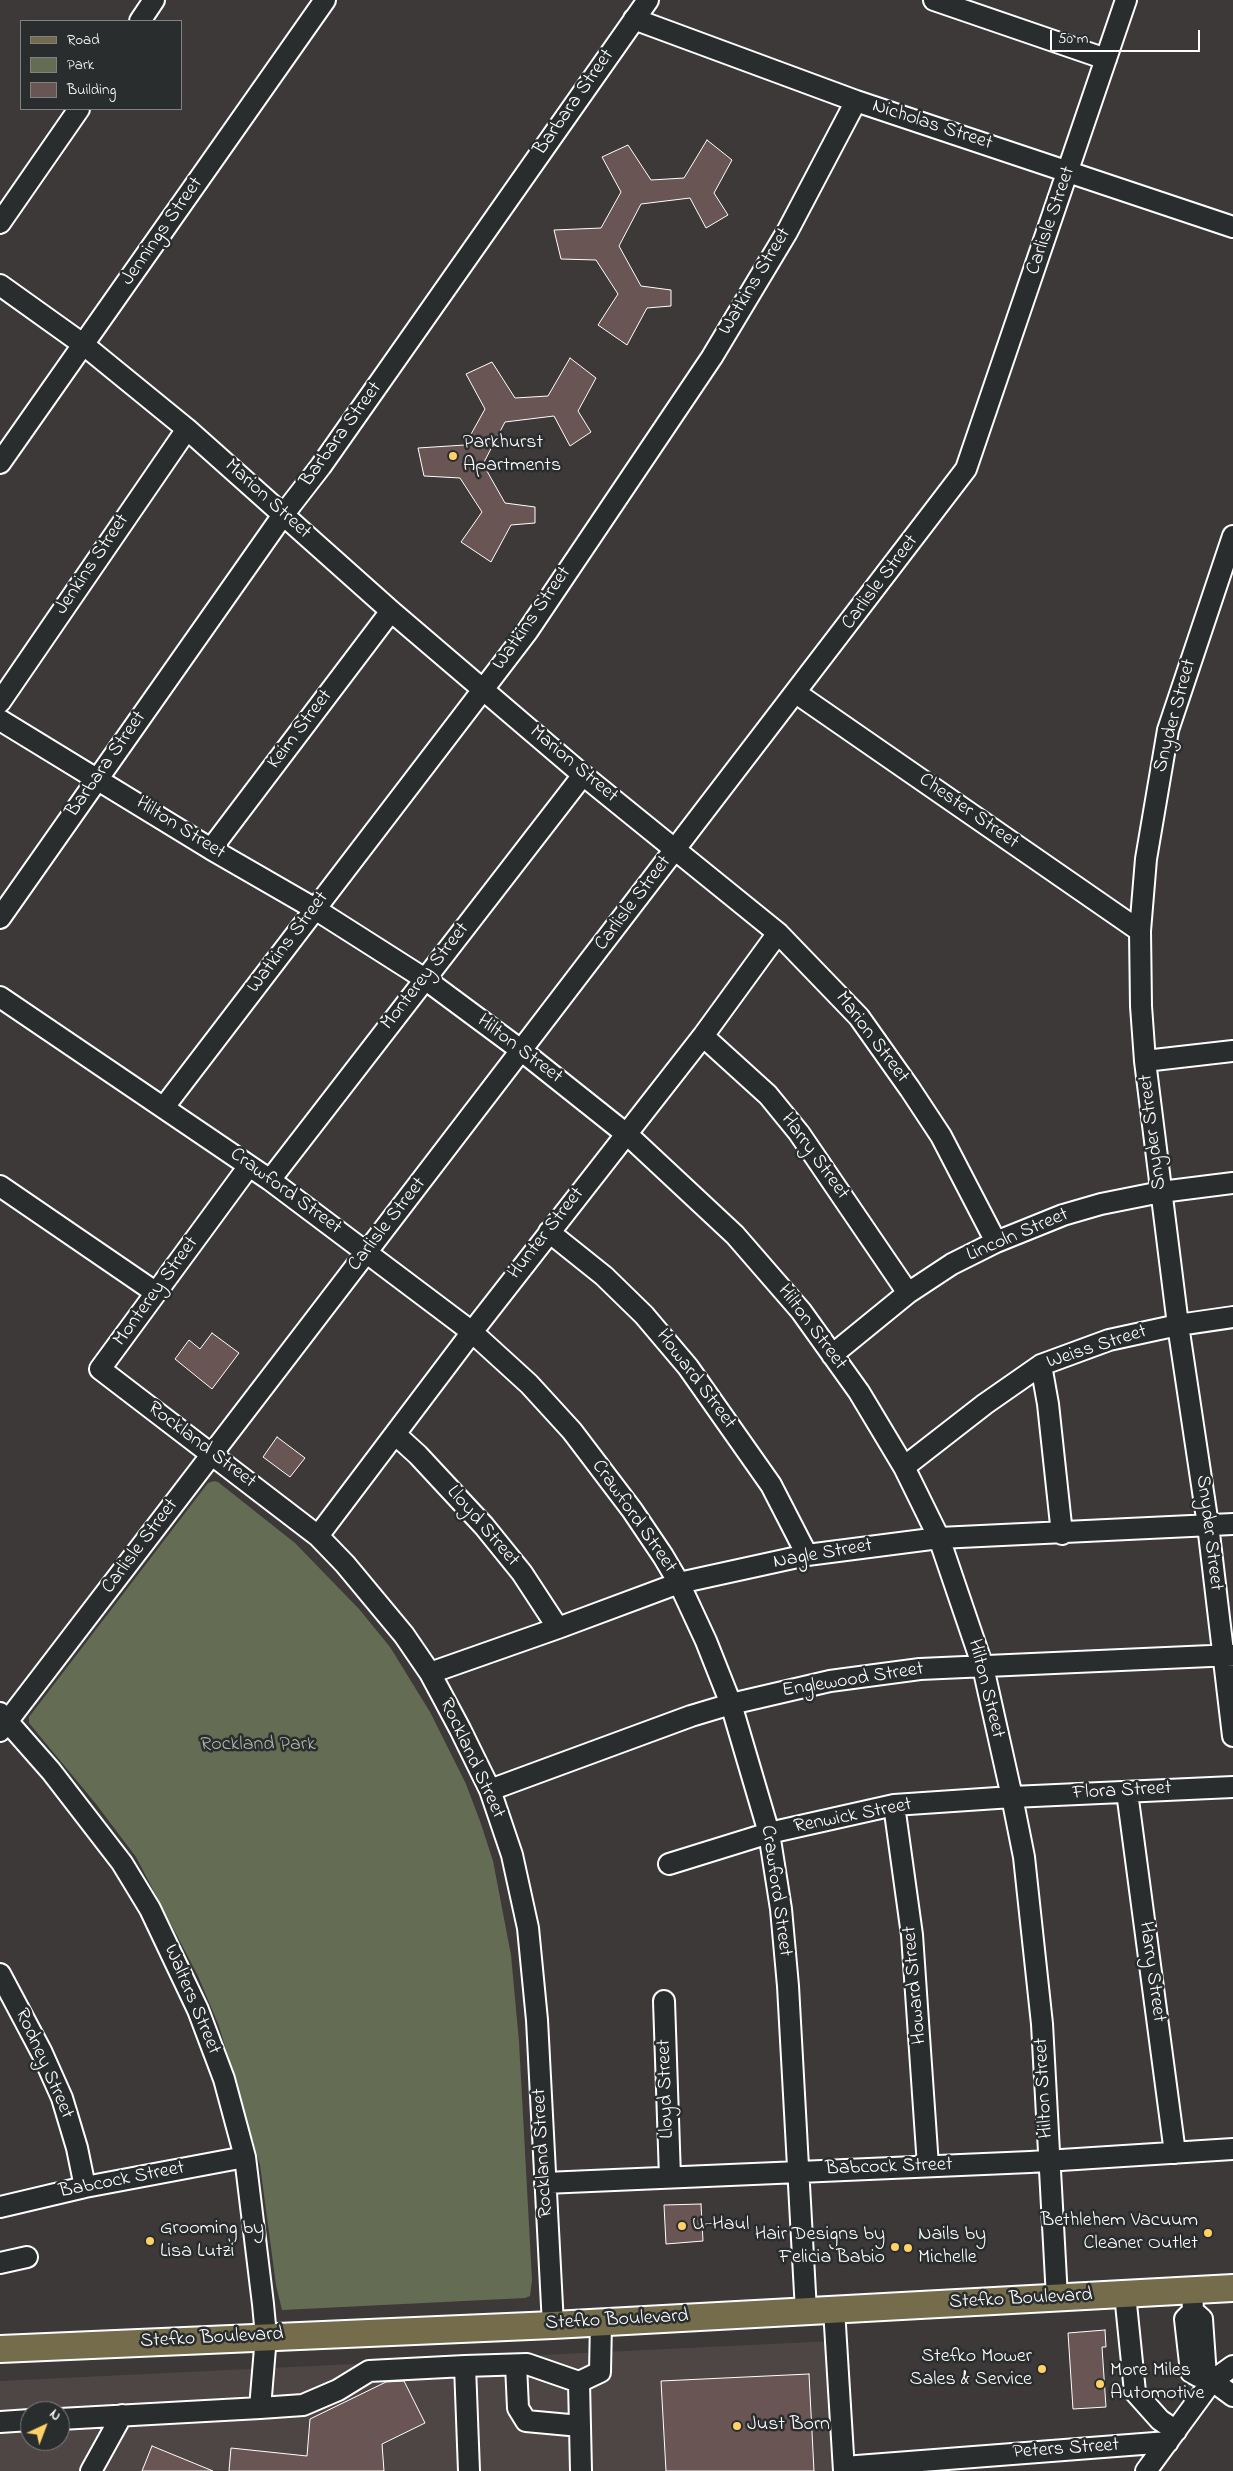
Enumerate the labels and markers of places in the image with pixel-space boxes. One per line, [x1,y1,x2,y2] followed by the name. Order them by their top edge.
[463,432,561,479] place label: Parkhurst Apartments
[447,450,459,462] marker: Parkhurst Apartments
[1041,2210,1198,2257] place label: Bethlehem Vacuum Cleaner Outlet
[692,2214,749,2238] place label: U-Haul
[160,2218,264,2265] place label: Grooming by Lisa Lutzi
[676,2220,688,2232] marker: U-Haul
[755,2224,885,2271] place label: Hair Designs by Felicia Babio
[918,2224,986,2271] place label: Nails by Michelle
[1202,2227,1214,2239] marker: Bethlehem Vacuum Cleaner Outlet
[144,2235,156,2247] marker: Grooming by Lisa Lutzi
[889,2241,901,2253] marker: Hair Designs by Felicia Babio
[902,2242,914,2254] marker: Nails by Michelle
[910,2346,1032,2393] place label: Stefko Mower Sales & Service
[1110,2360,1204,2407] place label: More Miles Automotive
[1036,2363,1048,2375] marker: Stefko Mower Sales & Service
[1094,2378,1106,2390] marker: More Miles Automotive
[747,2414,830,2438] place label: Just Born
[731,2420,743,2432] marker: Just Born

